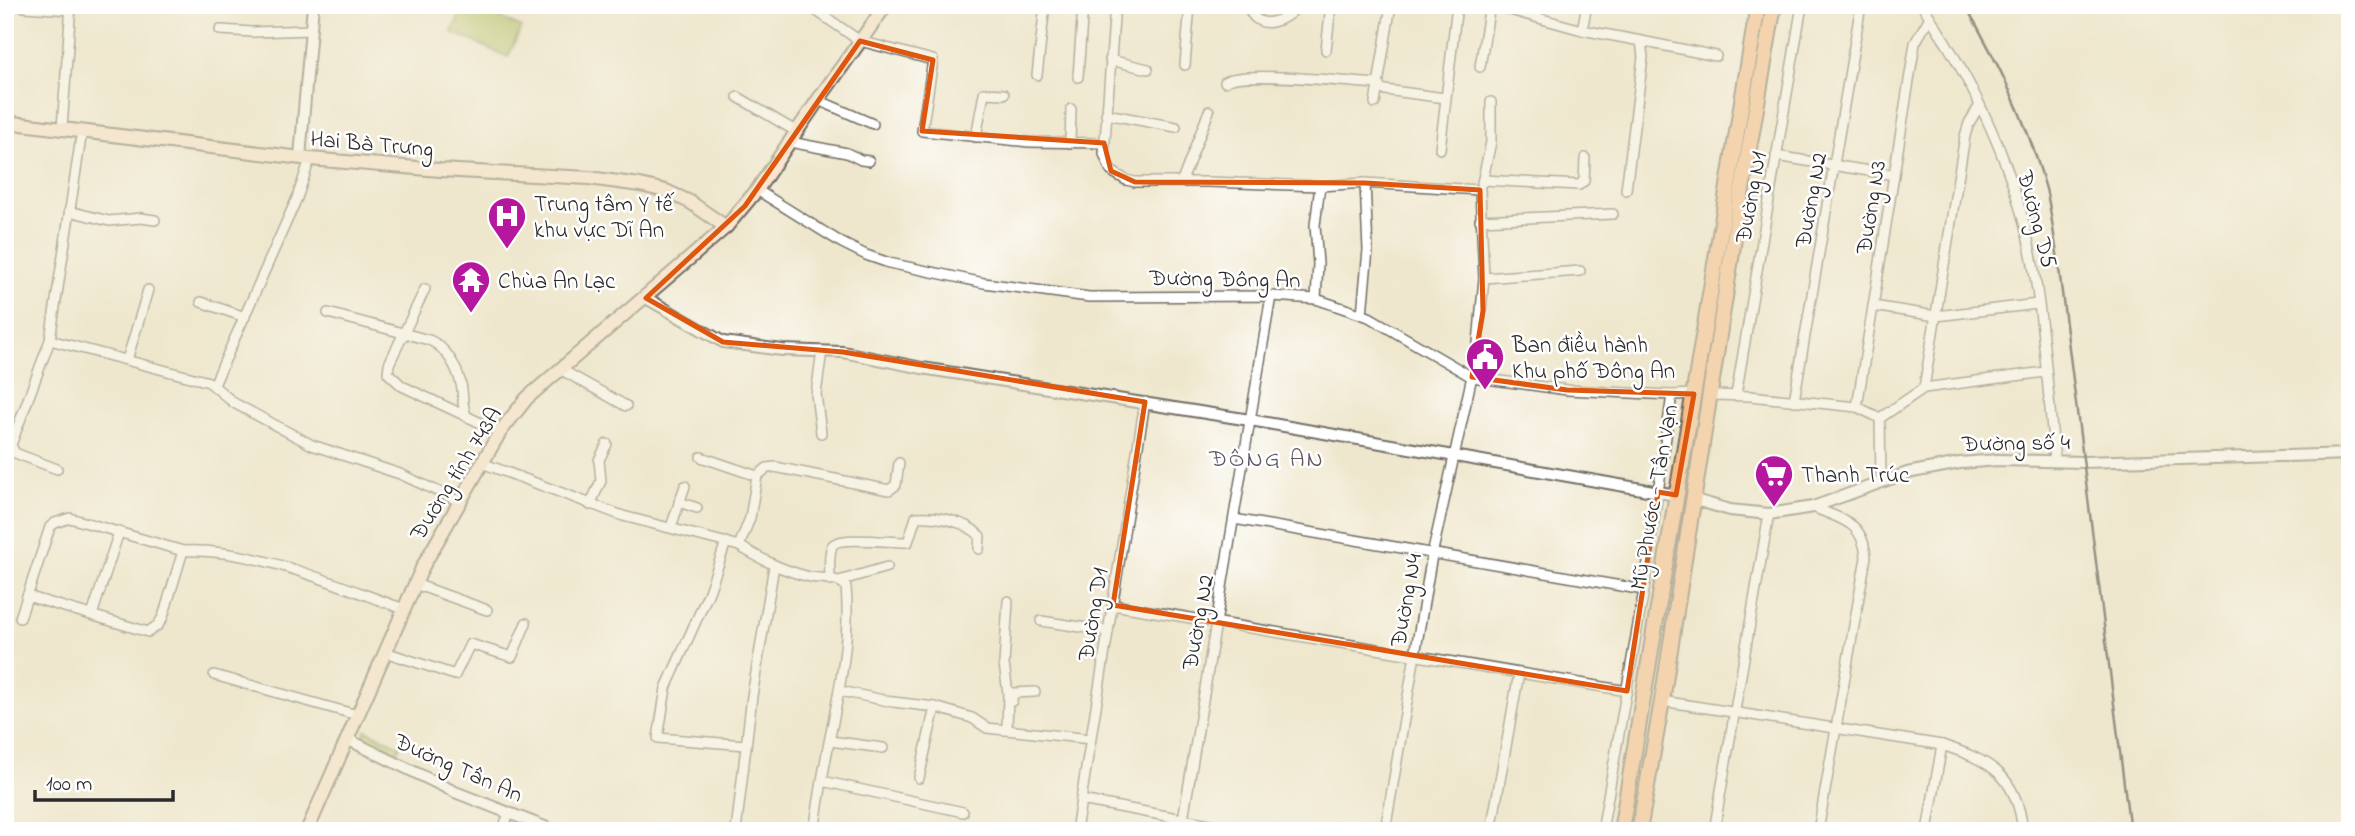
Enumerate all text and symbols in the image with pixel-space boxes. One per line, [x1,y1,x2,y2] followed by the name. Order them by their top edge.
[309,124,435,168] street label: Hai Bà Trưng
[1728,149,1778,247] street label: Đường N1
[1788,150,1838,252] street label: Đường N2
[1849,158,1897,258] street label: Đường N3
[2006,166,2064,272] street label: Đường D5
[534,189,675,248] place label: Trung tâm Y tế khu vực Dĩ An
[486,195,528,250] hospital icon: Trung tâm Y tế khu vực Dĩ An
[450,259,492,314] temple icon: Chùa An Lạc
[1148,263,1301,299] street label: Đường Đông An
[498,266,616,299] place label: Chùa An Lạc
[1511,330,1675,390] place label: Ban điều hành Khu phố Đông An
[1464,336,1506,391] public building icon: Ban điều hành Khu phố Đông An
[402,401,512,549] street label: Đường tỉnh 743A
[1623,402,1690,593] street label: Mỹ Phước - Tân Vạn
[1961,427,2071,463] street label: Đường số 4
[1208,443,1325,478] district label: ĐÔNG AN
[1753,453,1795,508] supermarket icon: Thanh Trúc
[1801,460,1910,493] place label: Thanh Trúc
[1383,551,1433,651] street label: Đường N4
[1071,566,1119,664] street label: Đường D1
[1175,572,1225,674] street label: Đường N2
[387,726,528,813] street label: Đường Tân An
[35,759,173,803] scale bar
[46,770,92,800] text: 100 m

